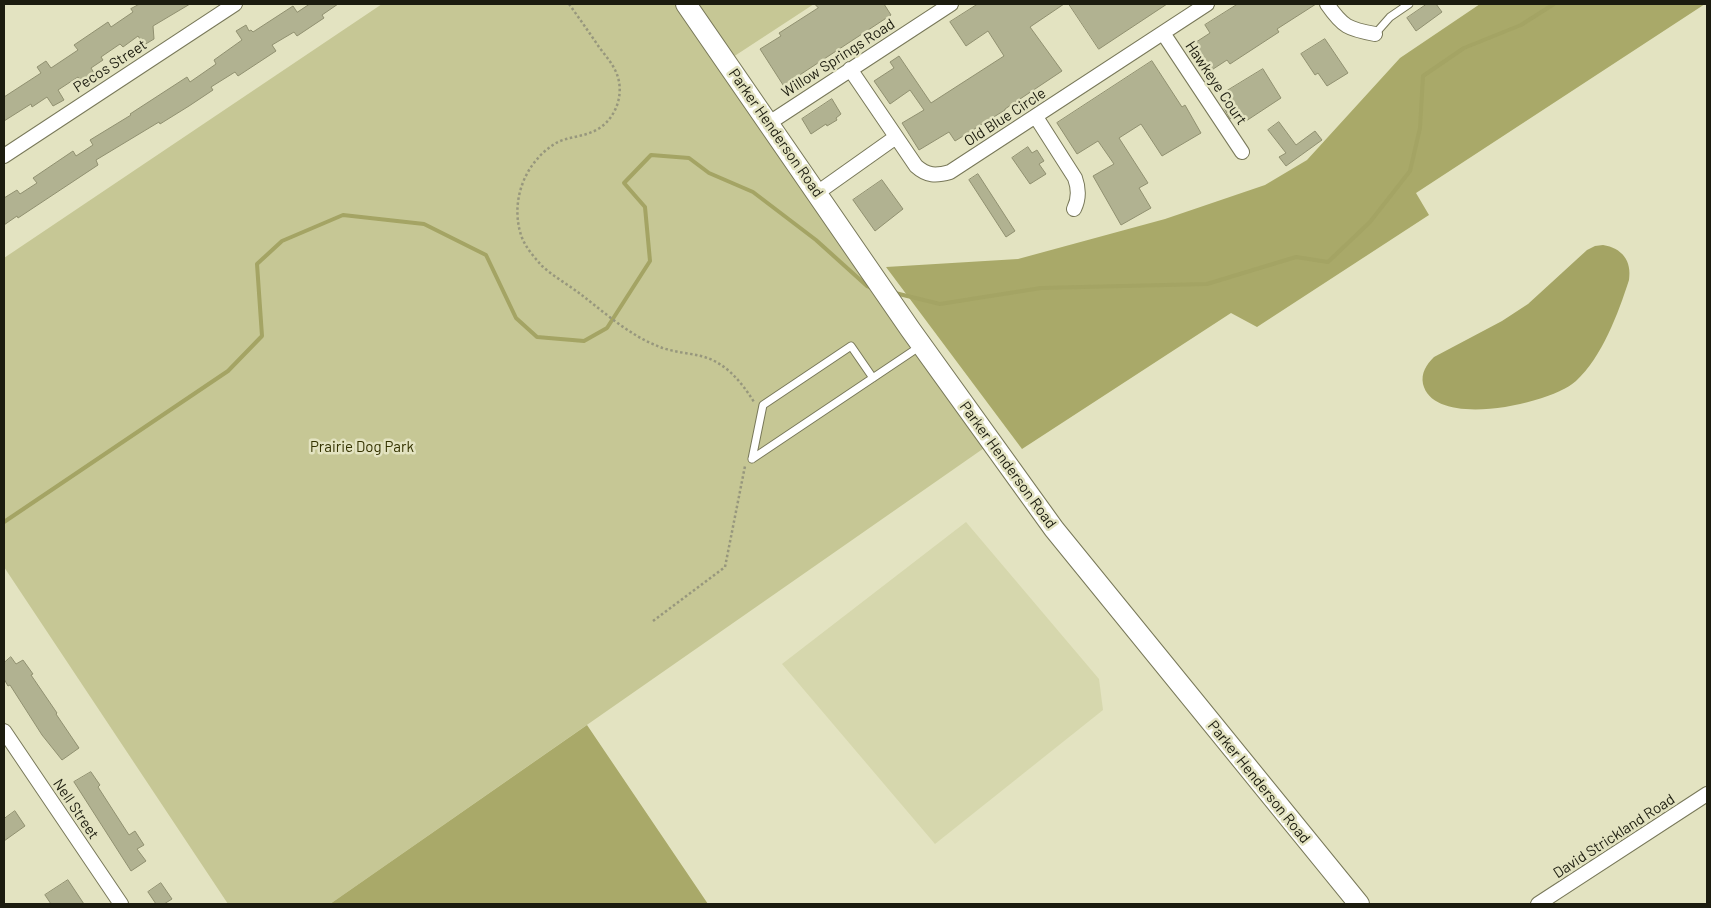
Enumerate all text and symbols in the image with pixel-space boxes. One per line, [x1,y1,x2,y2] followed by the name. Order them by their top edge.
[778,15,898,101] street label: Willow Springs Road
[70,36,150,96] street label: Pecos Street
[1181,38,1251,128] street label: Hawkeye Court
[725,65,827,201] street label: Parker Henderson Road
[961,84,1049,150] street label: Old Blue Circle
[956,398,1060,532] street label: Parker Henderson Road
[310,438,414,456] park label: Prairie Dog Park
[1204,717,1314,847] street label: Parker Henderson Road
[49,775,103,843] street label: Nell Street
[1550,790,1678,882] street label: David Strickland Road

